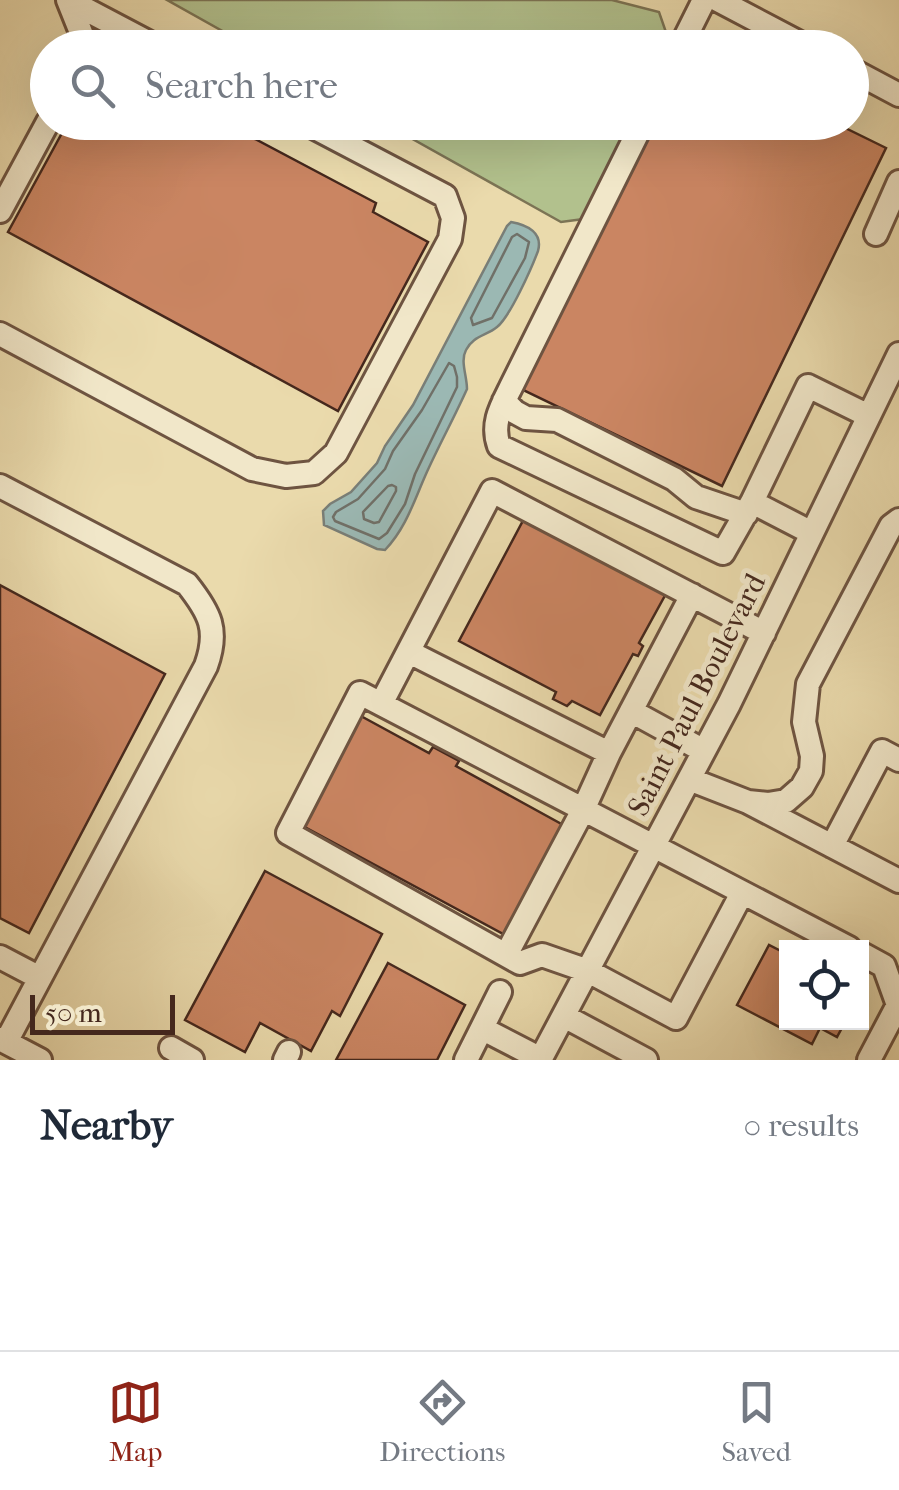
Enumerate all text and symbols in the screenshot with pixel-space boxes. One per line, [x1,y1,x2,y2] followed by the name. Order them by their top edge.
[30,30,869,140] search box
[65,58,120,113] icon: search
[145,63,338,108] text: Search here
[621,567,774,822] street label: Saint Paul Boulevard
[779,940,869,1030] map controls
[779,940,869,1030] button: locate
[30,990,175,1034] scale bar
[45,996,102,1029] text: 50 m
[40,1101,172,1150] text: Nearby
[743,1107,859,1144] text: 0 results
[108,1375,163,1468] tab: Map
[379,1375,505,1468] tab: Directions
[721,1375,791,1468] tab: Saved

